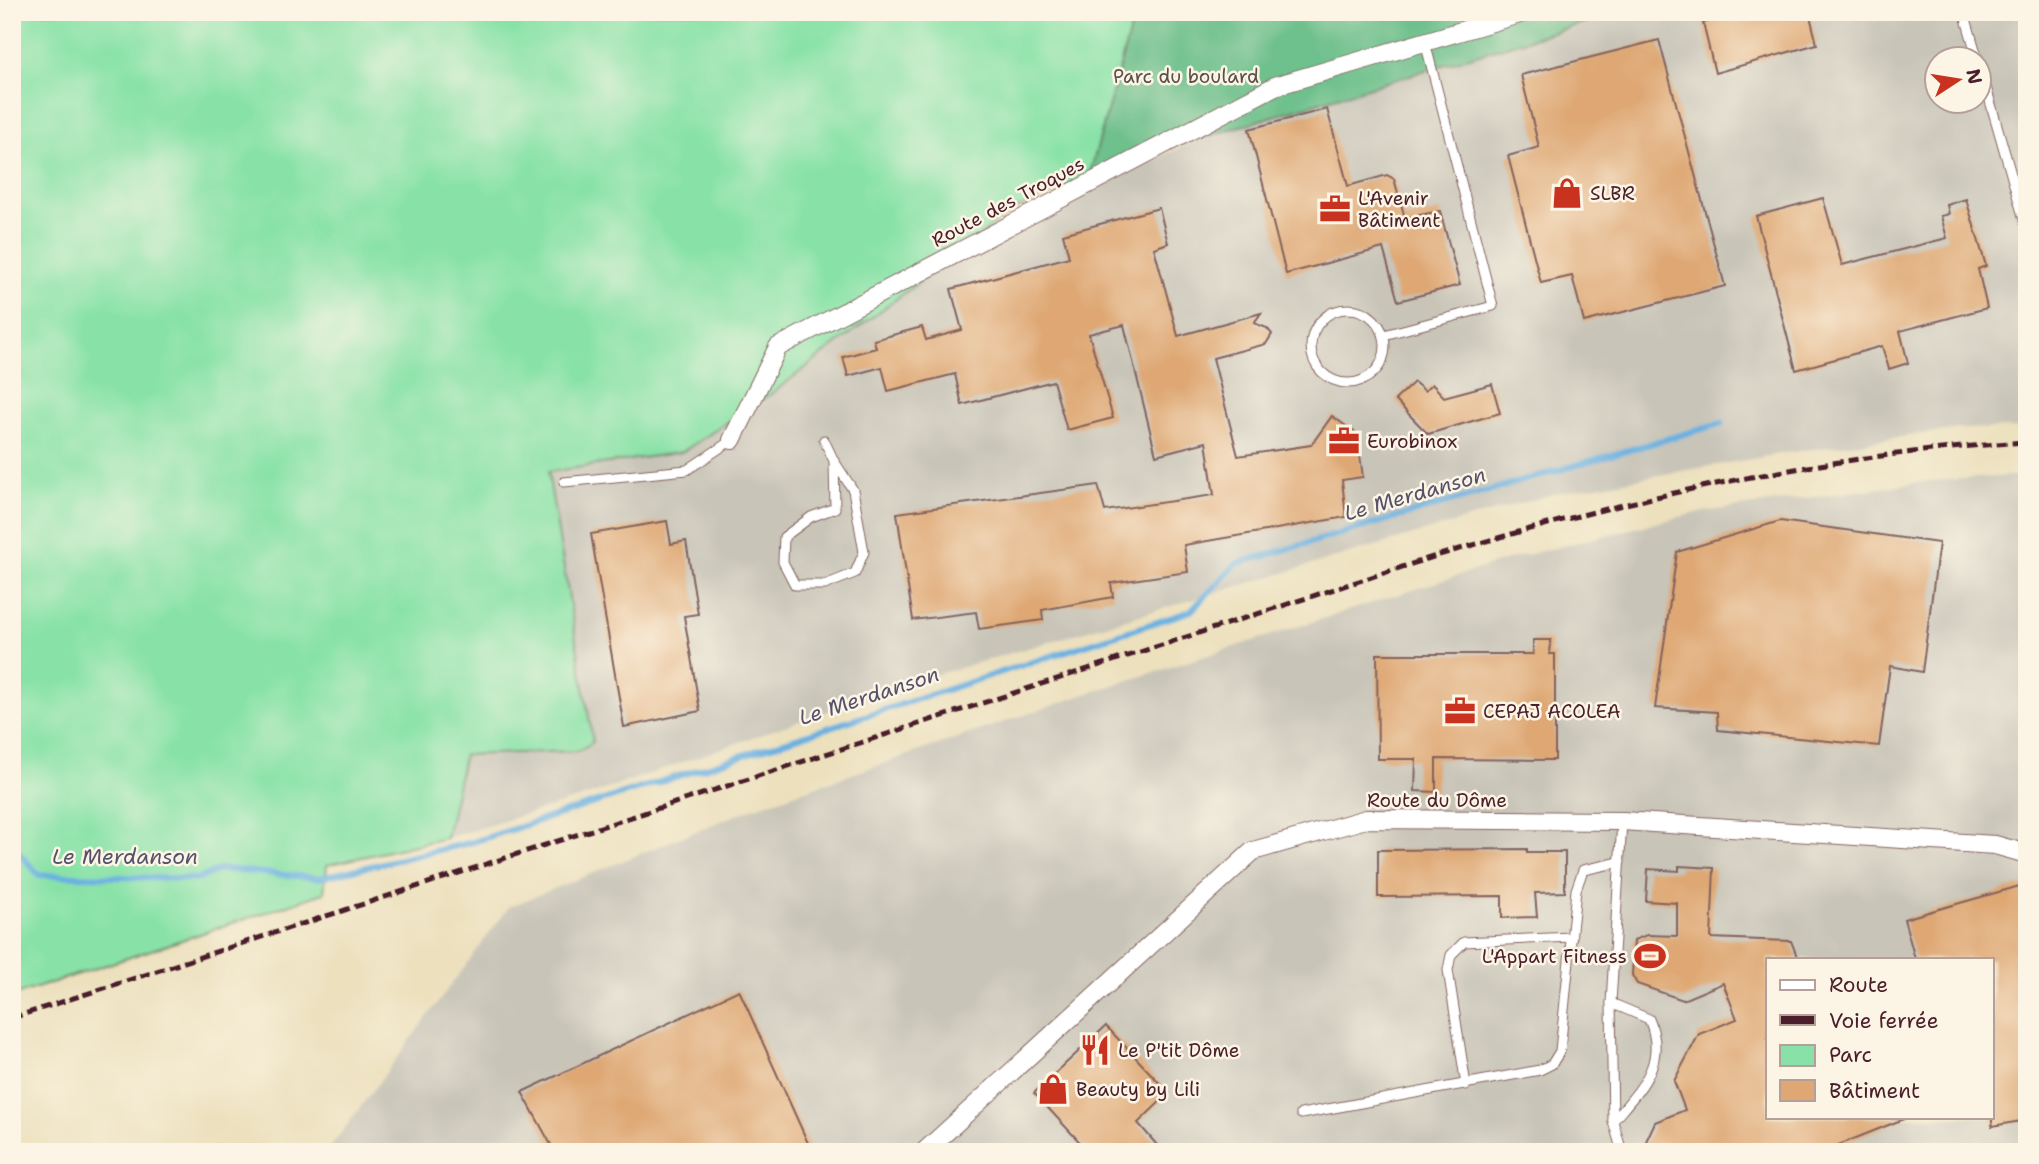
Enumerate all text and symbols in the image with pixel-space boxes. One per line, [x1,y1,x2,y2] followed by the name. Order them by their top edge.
[1924,46,1994,116] north arrow
[1113,64,1259,89] park label: Parc du boulard
[1960,67,1988,87] text: N
[927,151,1089,253] street label: Route des Troques
[1550,176,1584,210] shop icon: SLBR
[1590,181,1635,206] place label: SLBR
[1358,186,1441,233] place label: L'Avenir Bâtiment
[1318,192,1352,226] office icon: L'Avenir Bâtiment
[1327,424,1361,458] office icon: Eurobinox
[1367,429,1457,454] place label: Eurobinox
[1341,460,1489,528] water label: Le Merdanson
[795,660,943,732] water label: Le Merdanson
[1443,694,1477,728] office icon: CEPAJ ACOLEA
[1483,699,1621,724] place label: CEPAJ ACOLEA
[1367,788,1507,813] street label: Route du Dôme
[52,843,198,871] water label: Le Merdanson
[1633,939,1667,973] sports icon: L'Appart Fitness
[1482,944,1627,969] place label: L'Appart Fitness
[1766,958,1994,1118] legend
[1829,971,1888,999] text: Route
[1829,1007,1939,1035] text: Voie ferrée
[1078,1033,1112,1067] restaurant icon: Le P'tit Dôme
[1118,1038,1239,1063] place label: Le P'tit Dôme
[1829,1041,1872,1069] text: Parc
[1036,1072,1070,1106] shop icon: Beauty by Lili
[1076,1077,1200,1102] place label: Beauty by Lili
[1829,1077,1920,1105] text: Bâtiment

